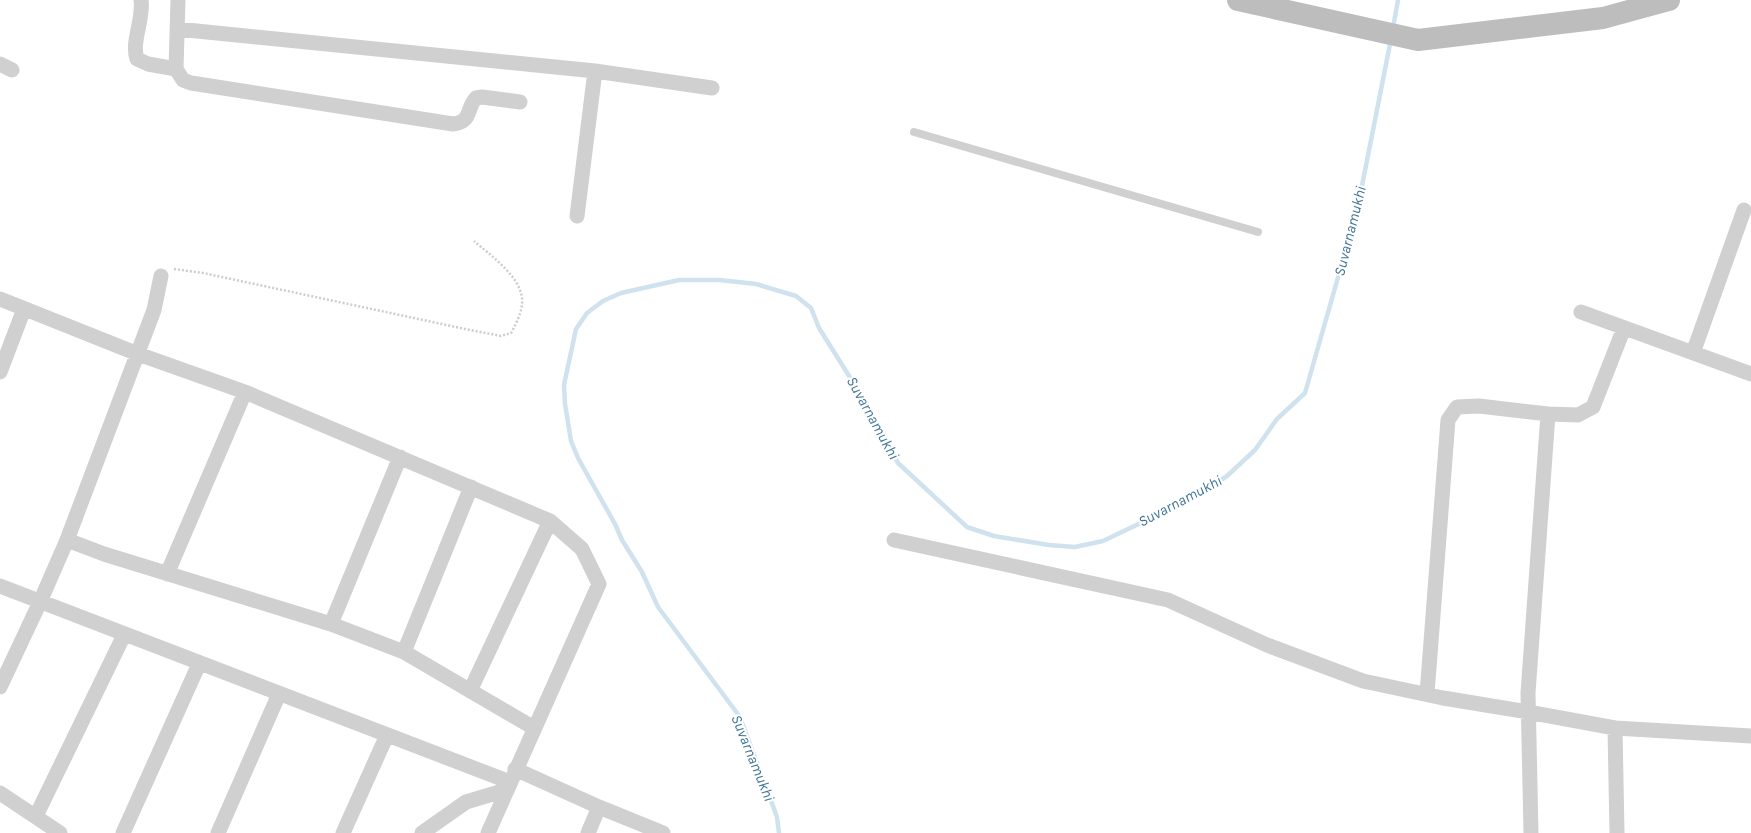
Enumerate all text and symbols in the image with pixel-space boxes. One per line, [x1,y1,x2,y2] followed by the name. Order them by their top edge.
[1330,184,1370,278] water label: Suvarnamukhi
[843,373,903,463] water label: Suvarnamukhi
[1135,471,1225,531] water label: Suvarnamukhi
[727,712,779,804] water label: Suvarnamukhi

